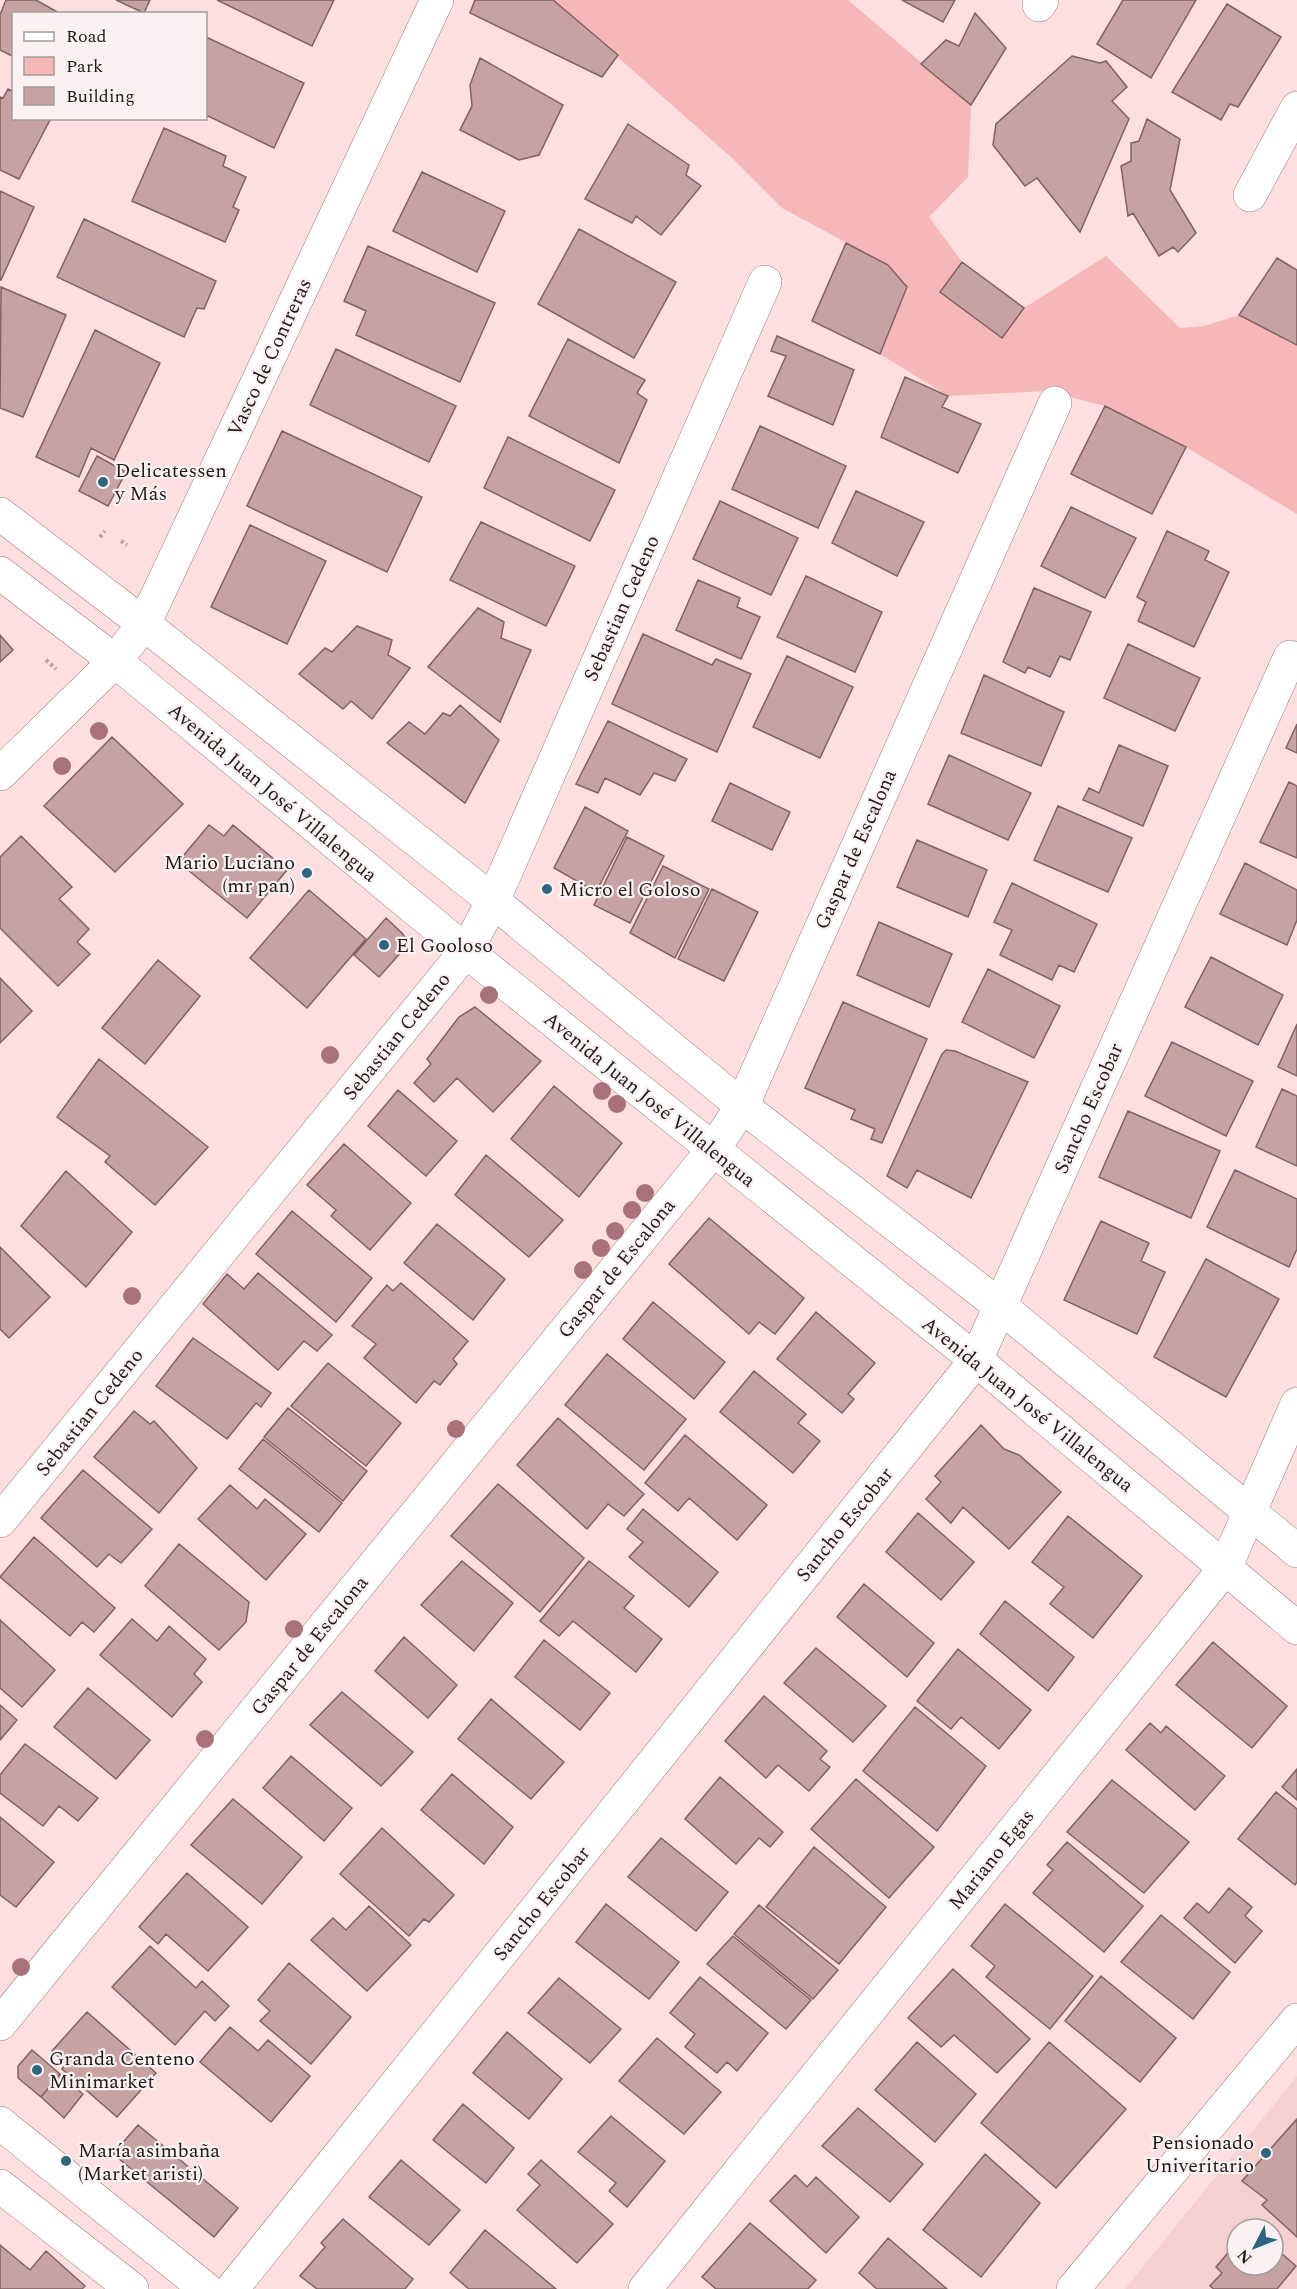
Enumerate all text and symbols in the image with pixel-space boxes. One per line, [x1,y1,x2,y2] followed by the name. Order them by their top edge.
[12,12,207,120] legend
[66,23,107,50] text: Road
[66,53,103,80] text: Park
[66,83,135,110] text: Building
[220,273,320,442] street label: Vasco de Contreras
[114,456,227,509] place label: Delicatessen y Más
[96,475,110,489] marker: Delicatessen y Más
[576,530,668,686] street label: Sebastian Cedeno
[161,696,384,890] street label: Avenida Juan José Villalengua
[807,764,905,934] street label: Gaspar de Escalona
[164,848,295,901] place label: Mario Luciano (mr pan)
[300,866,314,880] marker: Mario Luciano (mr pan)
[559,875,701,905] place label: Micro el Goloso
[540,882,554,896] marker: Micro el Goloso
[396,931,493,961] place label: El Gooloso
[377,938,391,952] marker: El Gooloso
[336,966,458,1107] street label: Sebastian Cedeno
[537,1005,762,1195] street label: Avenida Juan José Villalengua
[1047,1038,1131,1179] street label: Sancho Escobar
[551,1192,683,1345] street label: Gaspar de Escalona
[915,1310,1140,1500] street label: Avenida Juan José Villalengua
[29,1342,151,1483] street label: Sebastian Cedeno
[789,1461,901,1589] street label: Sancho Escobar
[244,1569,376,1722] street label: Gaspar de Escalona
[942,1803,1042,1917] street label: Mariano Egas
[486,1840,598,1968] street label: Sancho Escobar
[49,2044,195,2097] place label: Granda Centeno Minimarket
[30,2063,44,2077] marker: Granda Centeno Minimarket
[1145,2128,1254,2181] place label: Pensionado Univeritario
[78,2136,220,2189] place label: María asimbaña (Market aristi)
[1259,2146,1273,2160] marker: Pensionado Univeritario
[59,2154,73,2168] marker: María asimbaña (Market aristi)
[1225,2217,1285,2277] north arrow
[1231,2243,1258,2269] text: N

